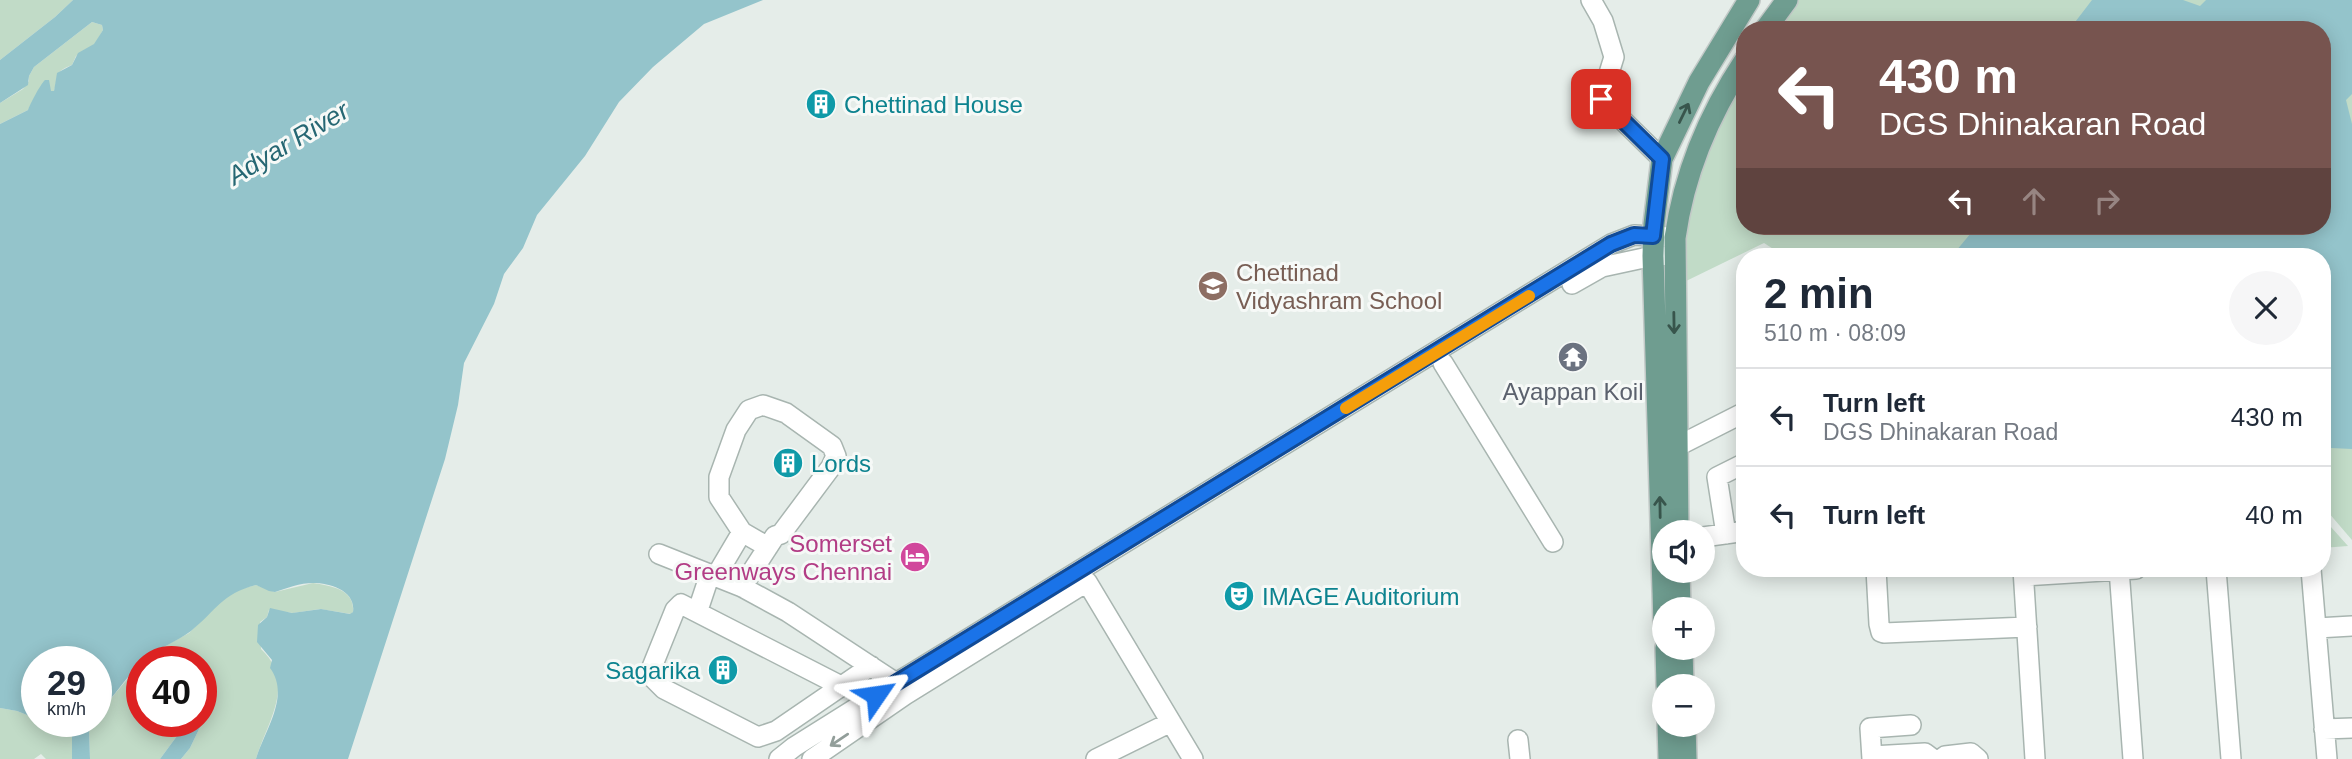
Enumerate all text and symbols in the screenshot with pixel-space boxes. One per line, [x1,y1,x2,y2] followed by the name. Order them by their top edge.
[1764,49,1855,140] icon: left
[1879,49,2018,103] text: 430 m
[1571,69,1631,129] pin
[1582,80,1620,118] icon: arrive
[804,87,838,121] building icon: Chettinad House
[844,91,1023,118] place label: Chettinad House
[220,94,355,192] water label: Adyar River
[1678,103,1691,124] one-way arrow
[1879,106,2206,142] text: DGS Dhinakaran Road
[1942,182,1980,220] icon: left
[2015,182,2053,220] icon: ahead
[2088,182,2126,220] icon: right
[1236,259,1442,314] place label: Chettinad Vidyashram School
[1196,269,1230,303] school or university icon: Chettinad Vidyashram School
[1764,270,1874,317] text: 2 min
[2229,271,2303,345] button: close
[1668,311,1681,334] one-way arrow
[1764,320,1906,346] text: 510 m · 08:09
[1556,340,1590,374] temple icon: Ayappan Koil
[1503,378,1644,405] place label: Ayappan Koil
[1823,388,1925,418] text: Turn left
[1764,398,1802,436] icon: left
[2231,402,2303,432] text: 430 m
[1823,419,2058,445] text: DGS Dhinakaran Road
[771,446,805,480] building icon: Lords
[811,450,871,477] place label: Lords
[1653,495,1666,518] one-way arrow
[1764,496,1802,534] icon: left
[1823,500,1925,530] text: Turn left
[2245,500,2303,530] text: 40 m
[1652,520,1715,737] map controls
[1652,520,1715,583] button: sound
[675,530,892,585] place label: Somerset Greenways Chennai
[898,540,932,574] hotel icon: Somerset Greenways Chennai
[1222,579,1256,613] theatre icon: IMAGE Auditorium
[1262,583,1459,610] place label: IMAGE Auditorium
[1652,597,1715,660] button: +
[126,646,217,737] speed limit sign: 40
[706,653,740,687] building icon: Sagarika
[605,657,701,684] place label: Sagarika
[839,658,913,732] position arrow
[47,663,86,702] text: 29
[1652,674,1715,737] button: −
[47,699,86,719] text: km/h
[830,733,849,747] one-way arrow

